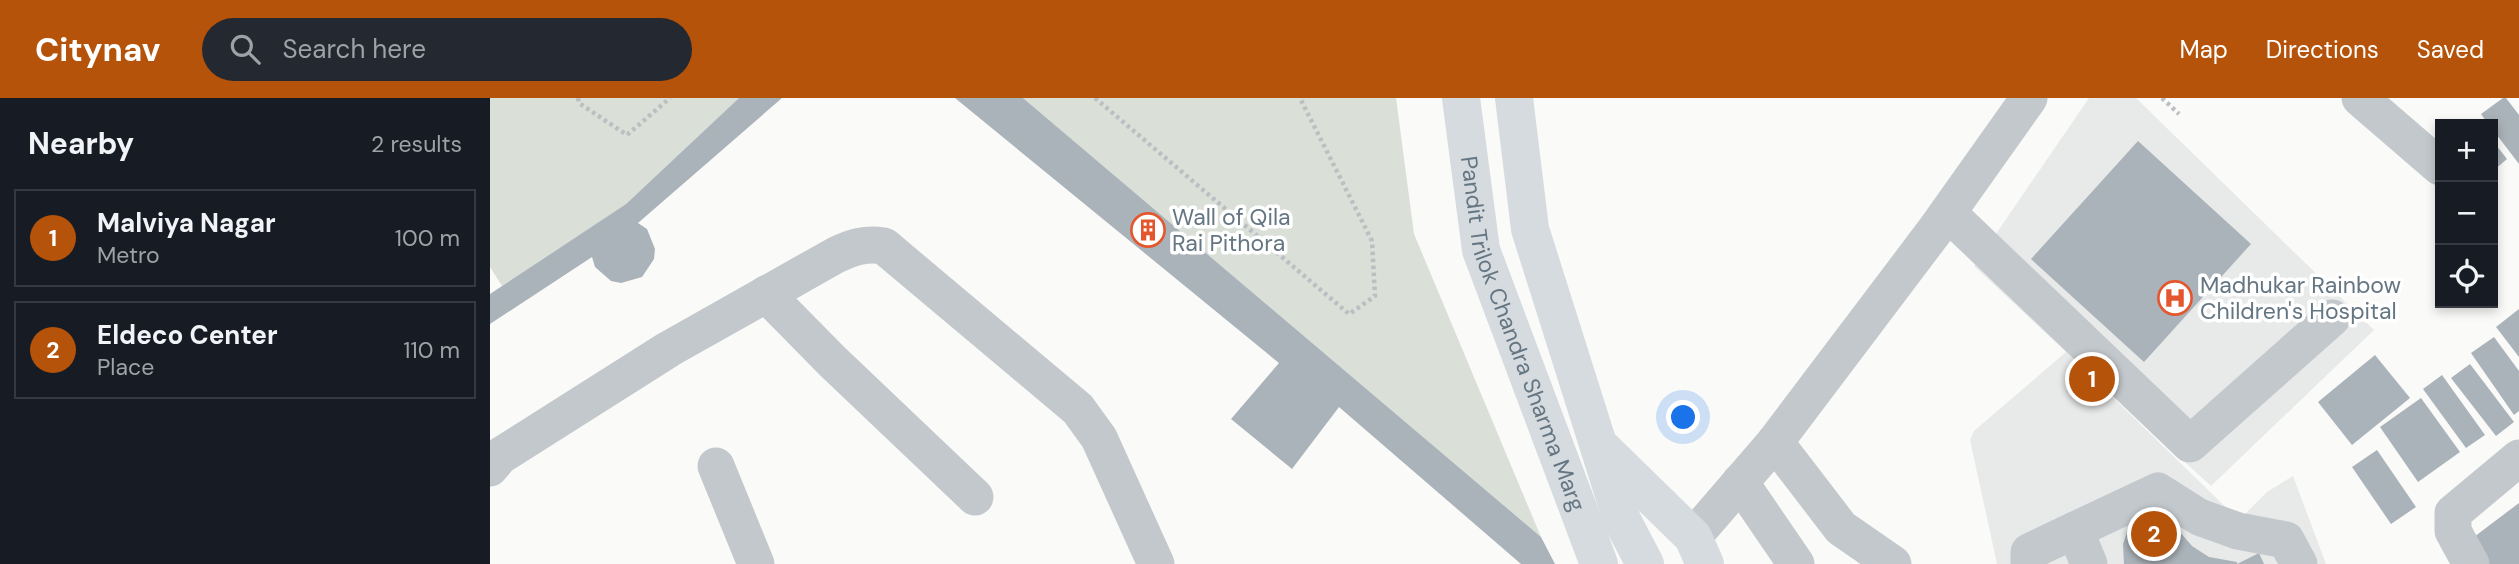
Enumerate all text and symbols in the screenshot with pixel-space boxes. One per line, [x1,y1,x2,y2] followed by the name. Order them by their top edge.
[202,18,692,81] search box
[35,28,160,71] text: Citynav
[226,30,264,68] icon: search
[282,32,426,66] text: Search here
[2180,34,2228,65] text: Map
[2266,34,2379,65] text: Directions
[2417,34,2484,65] text: Saved
[2435,119,2498,308] map controls
[2435,119,2498,182] button: +
[28,124,134,163] text: Nearby
[371,129,462,159] text: 2 results
[1454,154,1593,516] street label: Pandit Trilok Chandra Sharma Marg
[2435,182,2498,245] button: −
[1172,202,1291,258] place label: Wall of Qila Rai Pithora
[97,206,276,240] text: Malviya Nagar
[1129,211,1167,249] building icon: Wall of Qila Rai Pithora
[49,223,57,253] text: 1
[395,223,460,253] text: 100 m
[97,240,160,270] text: Metro
[2435,245,2498,308] button: locate
[2200,270,2401,326] place label: Madhukar Rainbow Children's Hospital
[2156,279,2194,317] hospital icon: Madhukar Rainbow Children's Hospital
[97,318,278,352] text: Eldeco Center
[46,335,60,365] text: 2
[403,335,460,365] text: 110 m
[97,352,154,382] text: Place
[2069,353,2115,405] pin: 1
[1666,400,1700,434] your location
[2131,508,2177,560] pin: 2

